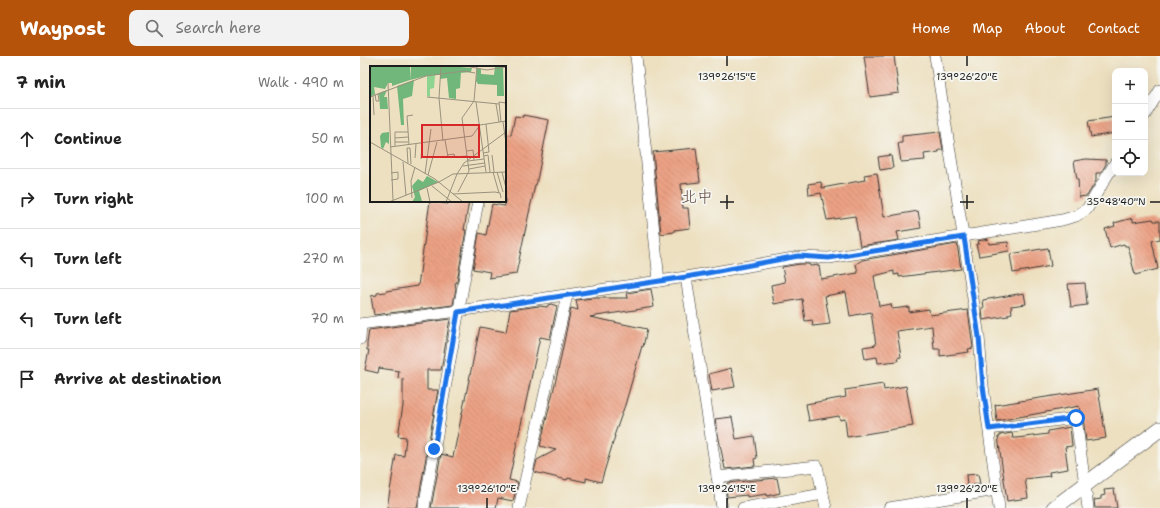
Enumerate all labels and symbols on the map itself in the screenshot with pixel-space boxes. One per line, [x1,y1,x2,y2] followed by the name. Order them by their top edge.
[370,66,506,202] inset map
[698,70,756,83] text: 139°26'15"E
[936,70,998,83] text: 139°26'20"E
[681,186,713,207] district label: 北中
[1086,195,1146,208] text: 35°48'40"N
[1067,409,1085,427] route start
[425,440,443,458] route end
[457,482,517,495] text: 139°26'10"E
[698,482,756,495] text: 139°26'15"E
[936,482,998,495] text: 139°26'20"E

